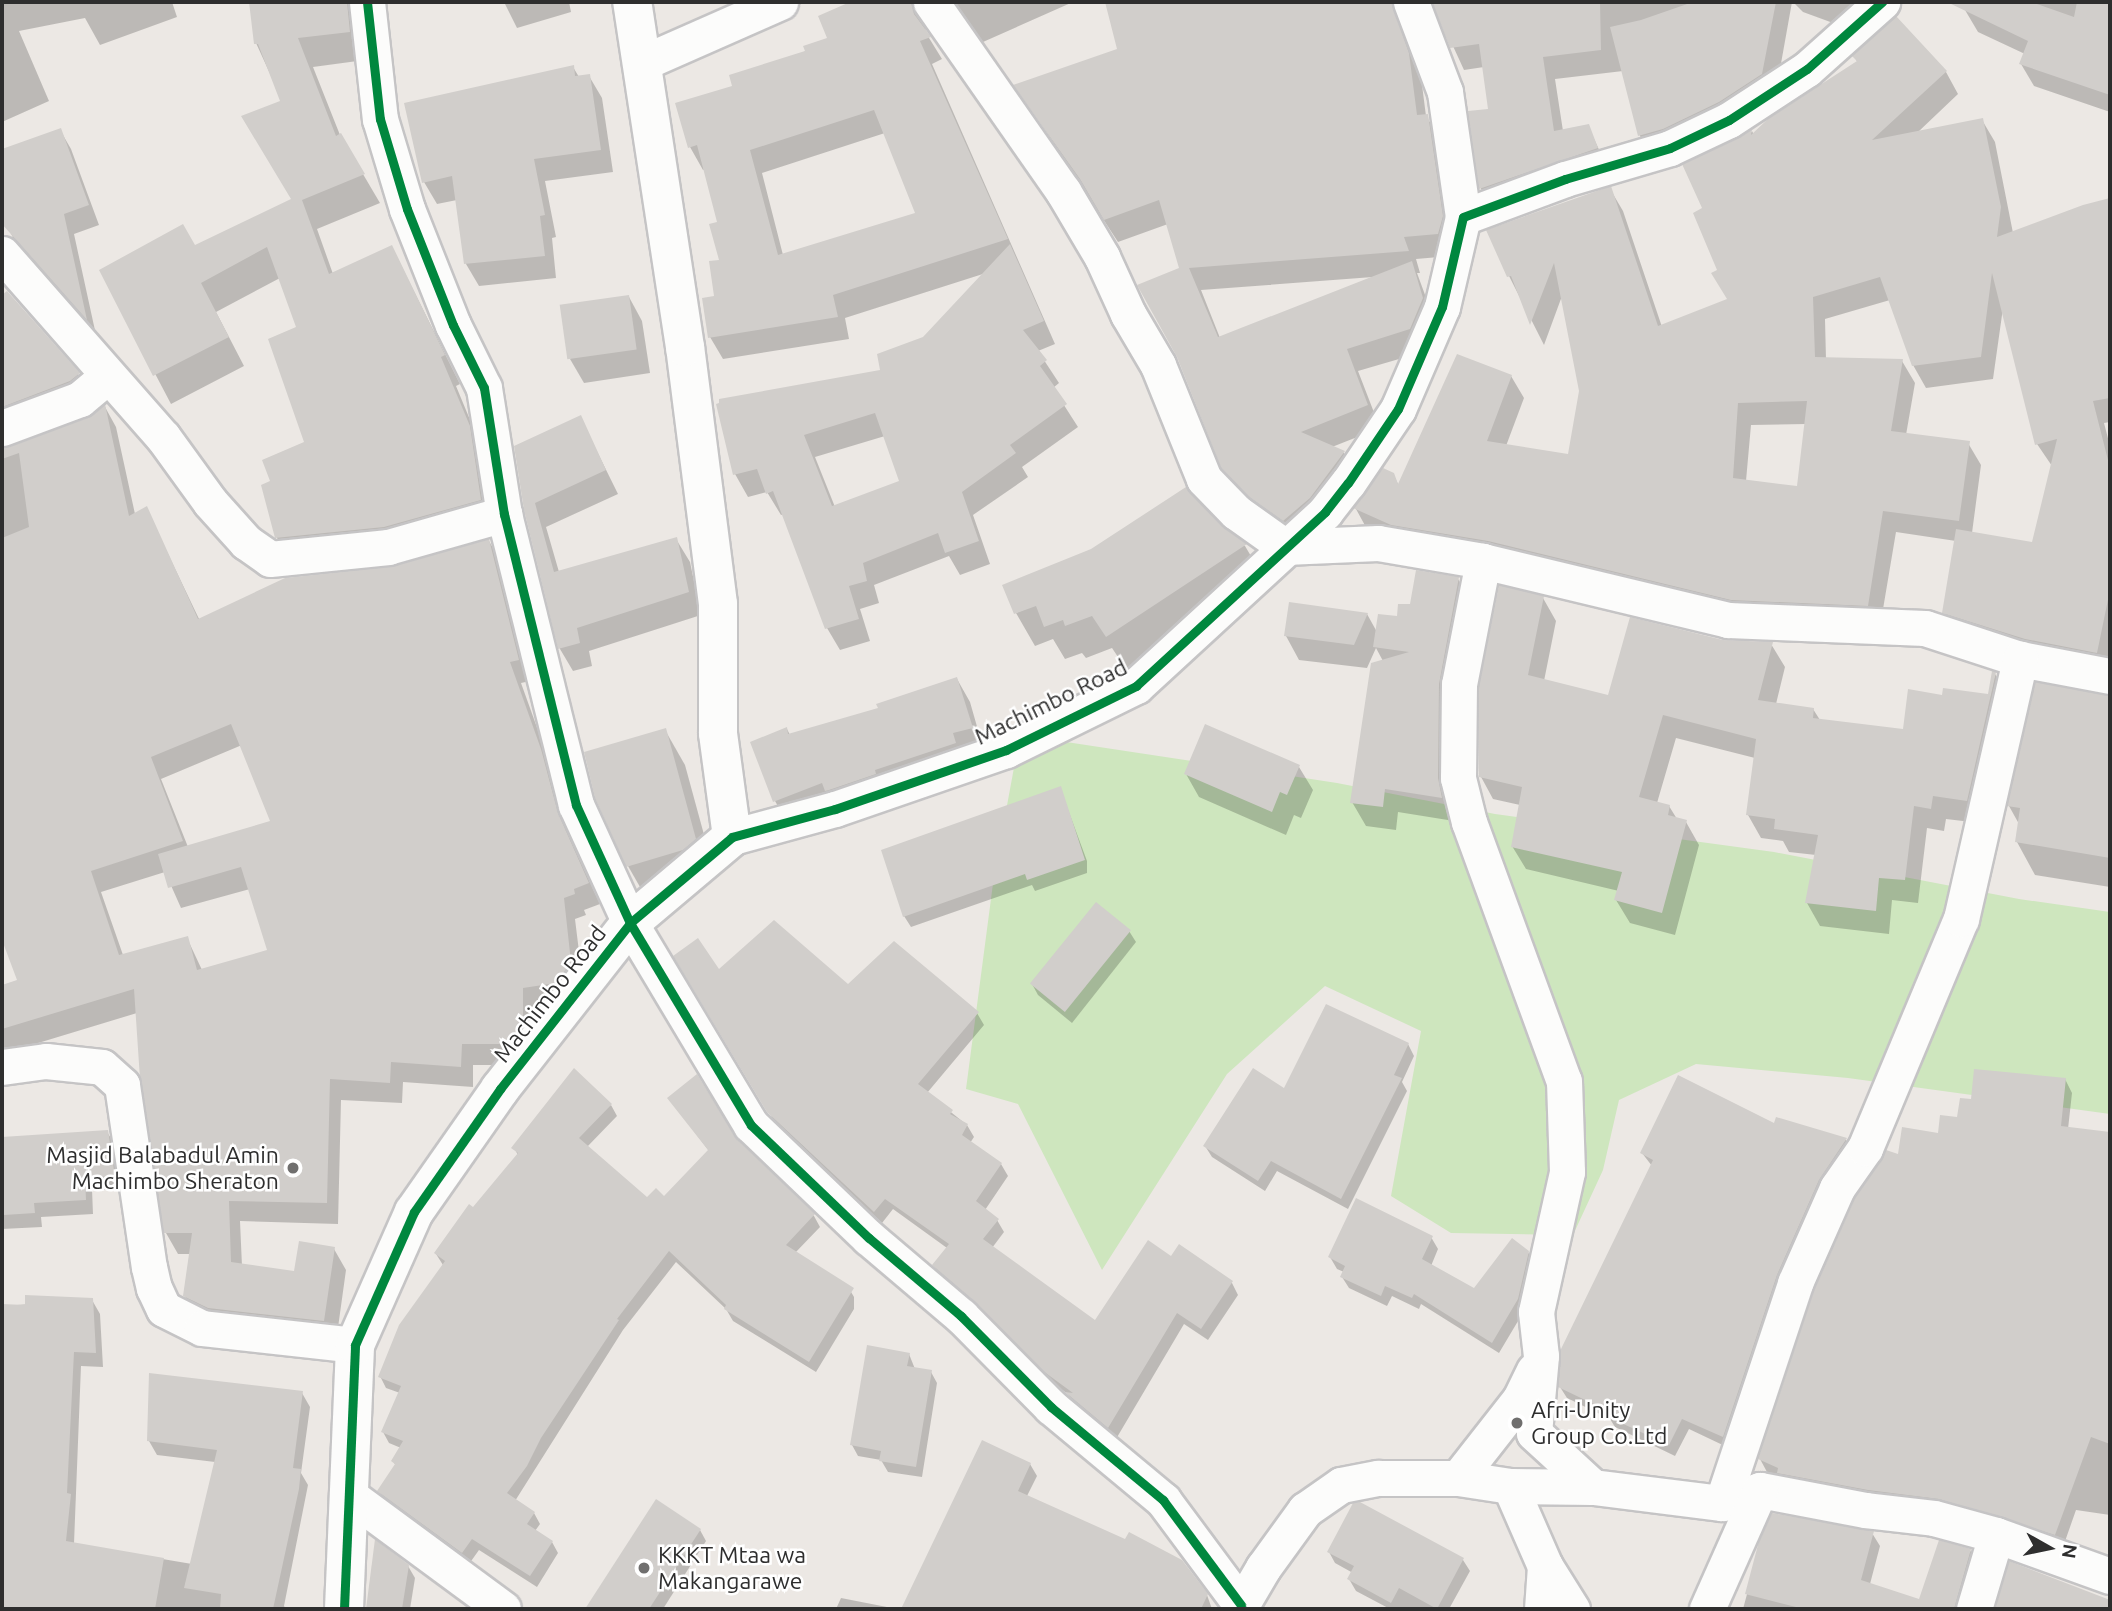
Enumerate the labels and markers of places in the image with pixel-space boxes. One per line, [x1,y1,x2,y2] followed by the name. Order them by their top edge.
[46,1141,279,1195] place label: Masjid Balabadul Amin Machimbo Sheraton
[285,1160,301,1176] marker: Masjid Balabadul Amin Machimbo Sheraton
[1531,1396,1668,1450] place label: Afri-Unity Group Co.Ltd
[1509,1415,1525,1431] marker: Afri-Unity Group Co.Ltd
[658,1541,806,1595] place label: KKKT Mtaa wa Makangarawe
[636,1560,652,1576] marker: KKKT Mtaa wa Makangarawe

